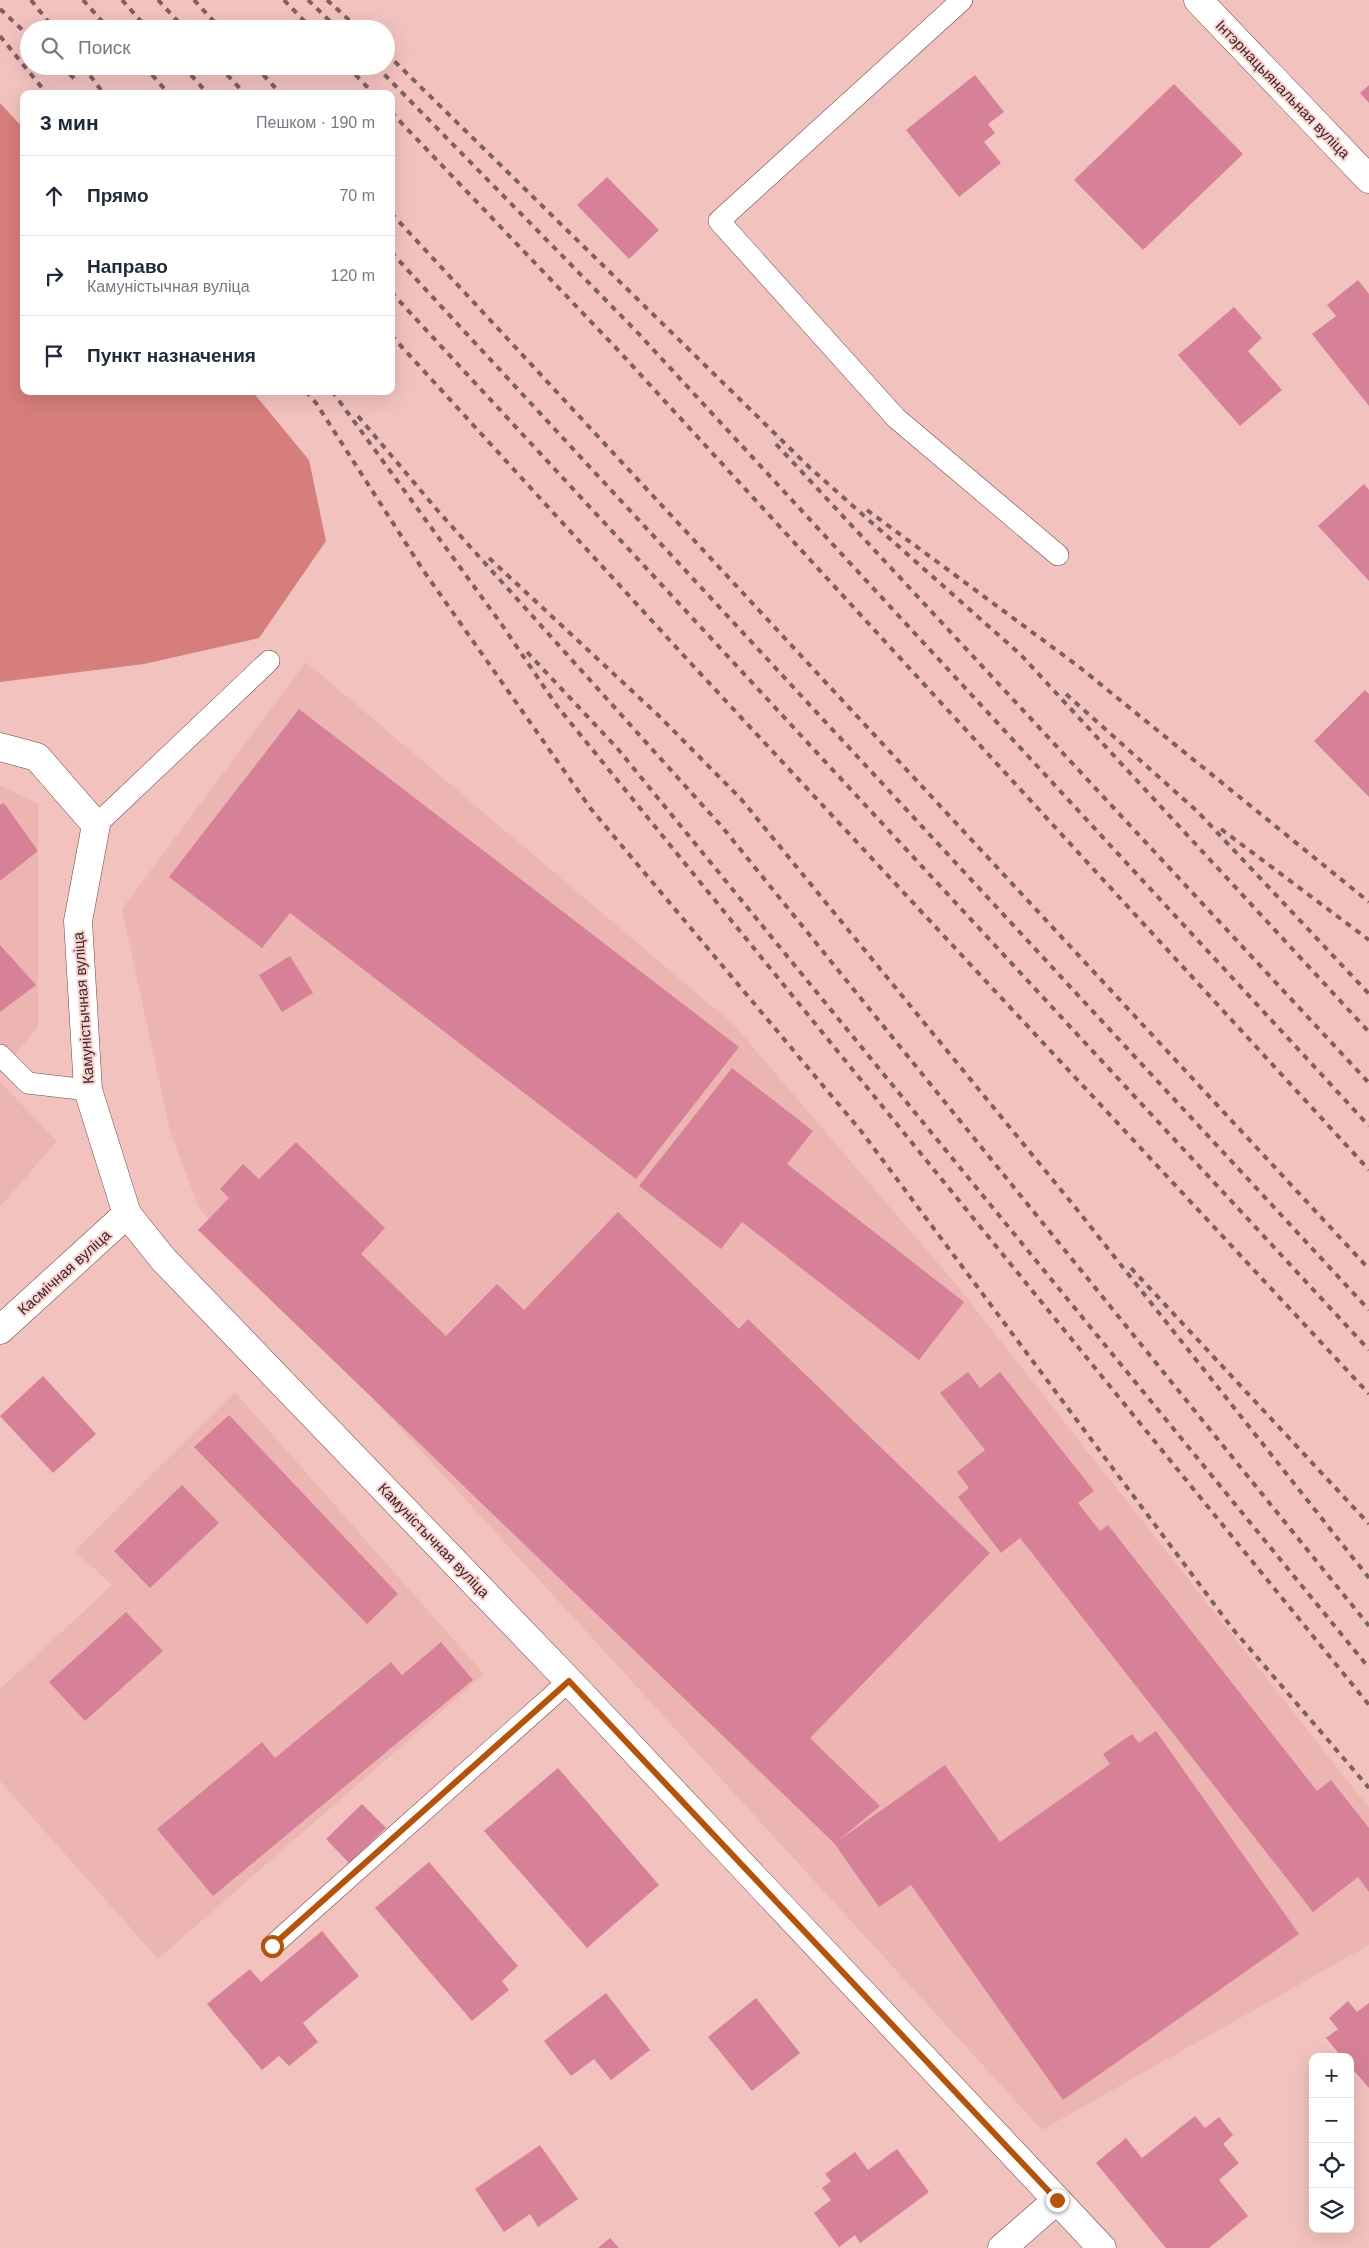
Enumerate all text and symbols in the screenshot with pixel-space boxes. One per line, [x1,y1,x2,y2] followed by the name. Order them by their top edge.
[1212,16,1354,162] street label: Інтэрнацыянальная вуліца
[20,20,395,75] search box
[38,34,66,62] icon: search
[78,37,131,58] text: Поиск
[40,111,99,134] text: 3 мин
[256,114,375,131] text: Пешком · 190 m
[40,182,68,210] icon: ahead
[87,185,149,206] text: Прямо
[339,187,375,204] text: 70 m
[87,256,168,277] text: Направо
[40,262,68,290] icon: right
[331,267,375,284] text: 120 m
[87,278,250,295] text: Камуністычная вуліца
[40,342,68,370] icon: arrive
[87,345,256,366] text: Пункт назначения
[69,931,97,1085] street label: Камуністычная вуліца
[14,1226,114,1318] street label: Касмічная вуліца
[375,1479,493,1601] street label: Камуністычная вуліца
[261,1935,284,1958] route start
[1309,2053,1354,2233] map controls
[1309,2053,1354,2098] button: +
[1309,2098,1354,2143] button: −
[1309,2143,1354,2188] button: locate
[1309,2188,1354,2233] button: layers
[1046,2189,1069,2212] route end

